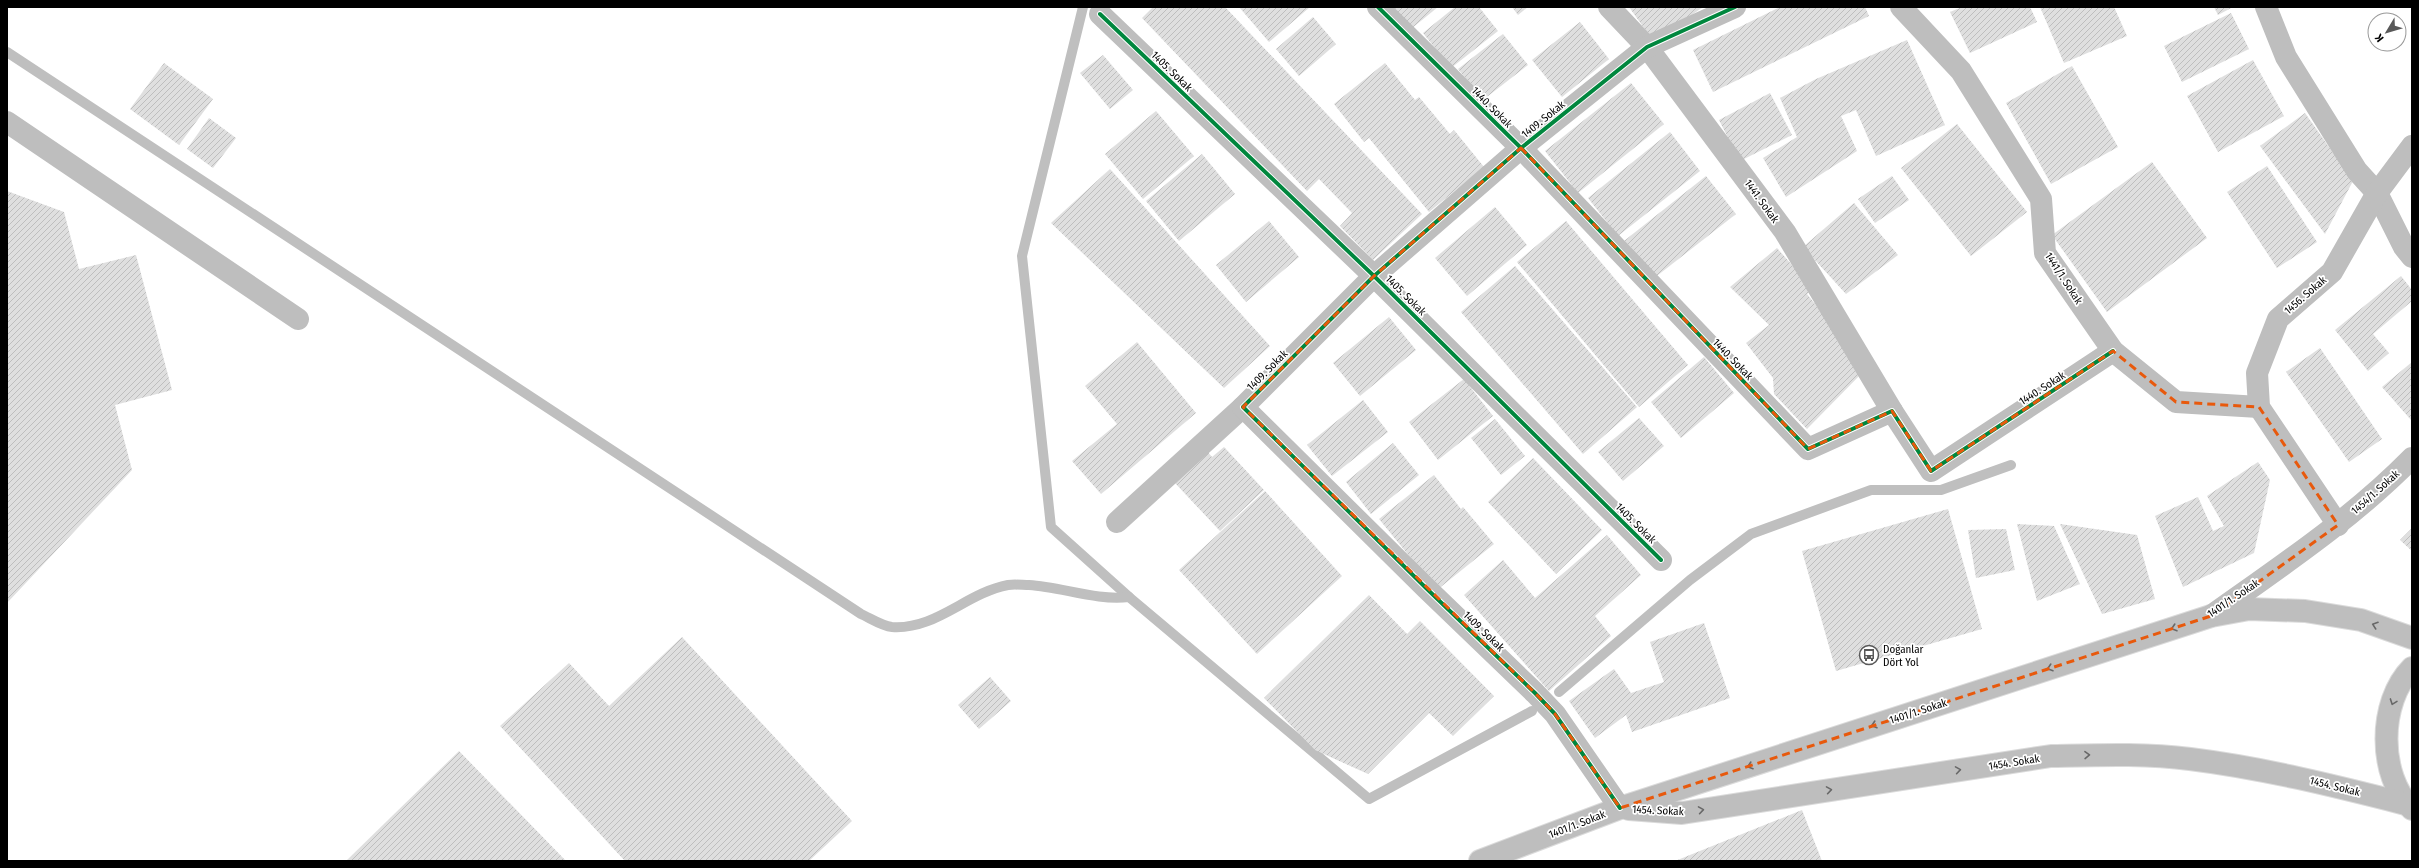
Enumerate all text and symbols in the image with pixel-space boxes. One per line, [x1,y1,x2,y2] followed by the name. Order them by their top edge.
[2367,12,2407,52] north arrow
[2372,31,2387,44] text: K
[1148,49,1196,95] street label: 1405. Sokak
[1469,84,1515,131] street label: 1440. Sokak
[1519,97,1568,141] street label: 1409. Sokak
[1742,177,1782,226] street label: 1441. Sokak
[2042,250,2086,307] street label: 1441/1. Sokak
[1383,272,1429,319] street label: 1405. Sokak
[2282,273,2330,317] street label: 1456. Sokak
[1710,336,1756,383] street label: 1440. Sokak
[1244,347,1291,393] street label: 1409. Sokak
[2017,368,2068,408] street label: 1440. Sokak
[2349,467,2403,517] street label: 1454/1. Sokak
[1613,500,1659,547] street label: 1405. Sokak
[2205,576,2262,621] street label: 1401/1. Sokak
[1460,609,1508,655] street label: 1409. Sokak
[2372,621,2379,629] one-way arrow
[2171,623,2178,631] one-way arrow
[1883,643,1924,669] place label: Doğanlar Dört Yol
[1858,644,1880,666] bus stop icon: Doğanlar Dört Yol
[2047,663,2054,672] one-way arrow
[1888,696,1949,727] street label: 1401/1. Sokak
[2389,698,2398,705] one-way arrow
[1870,721,1877,729] one-way arrow
[2084,751,2090,759] one-way arrow
[1988,752,2041,773] street label: 1454. Sokak
[1747,761,1754,769] one-way arrow
[1955,766,1961,775] one-way arrow
[2308,774,2362,799] street label: 1454. Sokak
[1826,786,1832,795] one-way arrow
[1632,803,1685,818] street label: 1454. Sokak
[1698,806,1704,815] one-way arrow
[1547,807,1608,841] street label: 1401/1. Sokak

